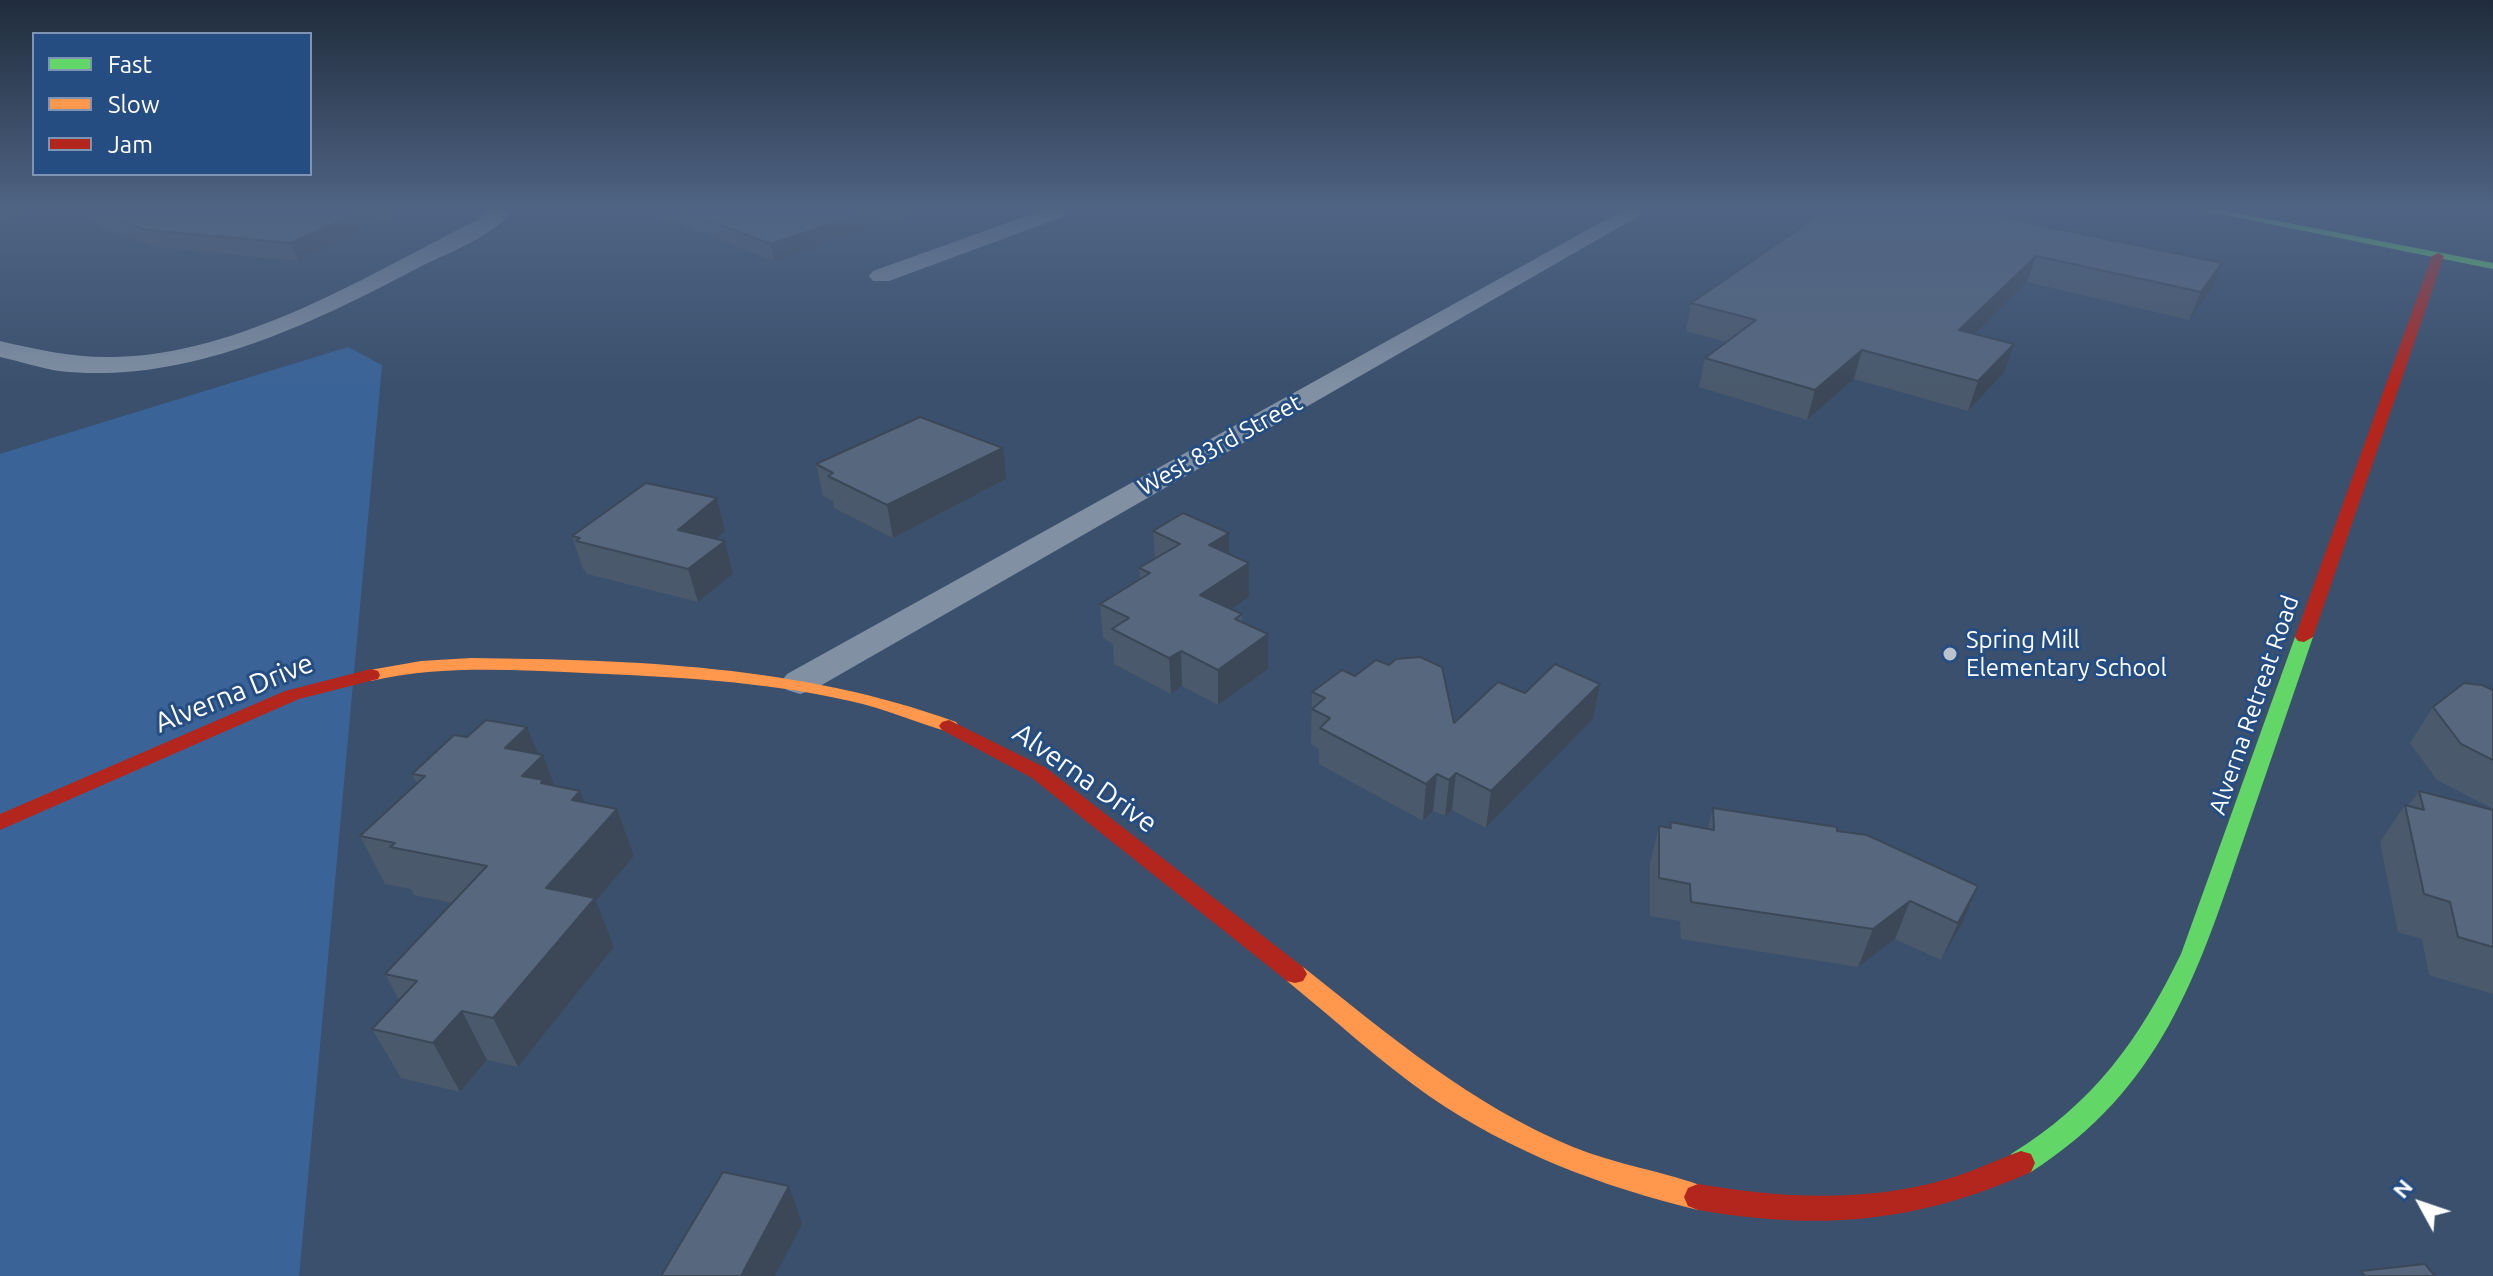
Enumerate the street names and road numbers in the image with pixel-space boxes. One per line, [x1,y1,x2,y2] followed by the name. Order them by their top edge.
[1133,388,1307,502] street label: West 83rd Street
[2203,592,2305,818] street label: Alverna Retreat Road
[150,646,318,740] street label: Alverna Drive
[1006,716,1164,840] street label: Alverna Drive

